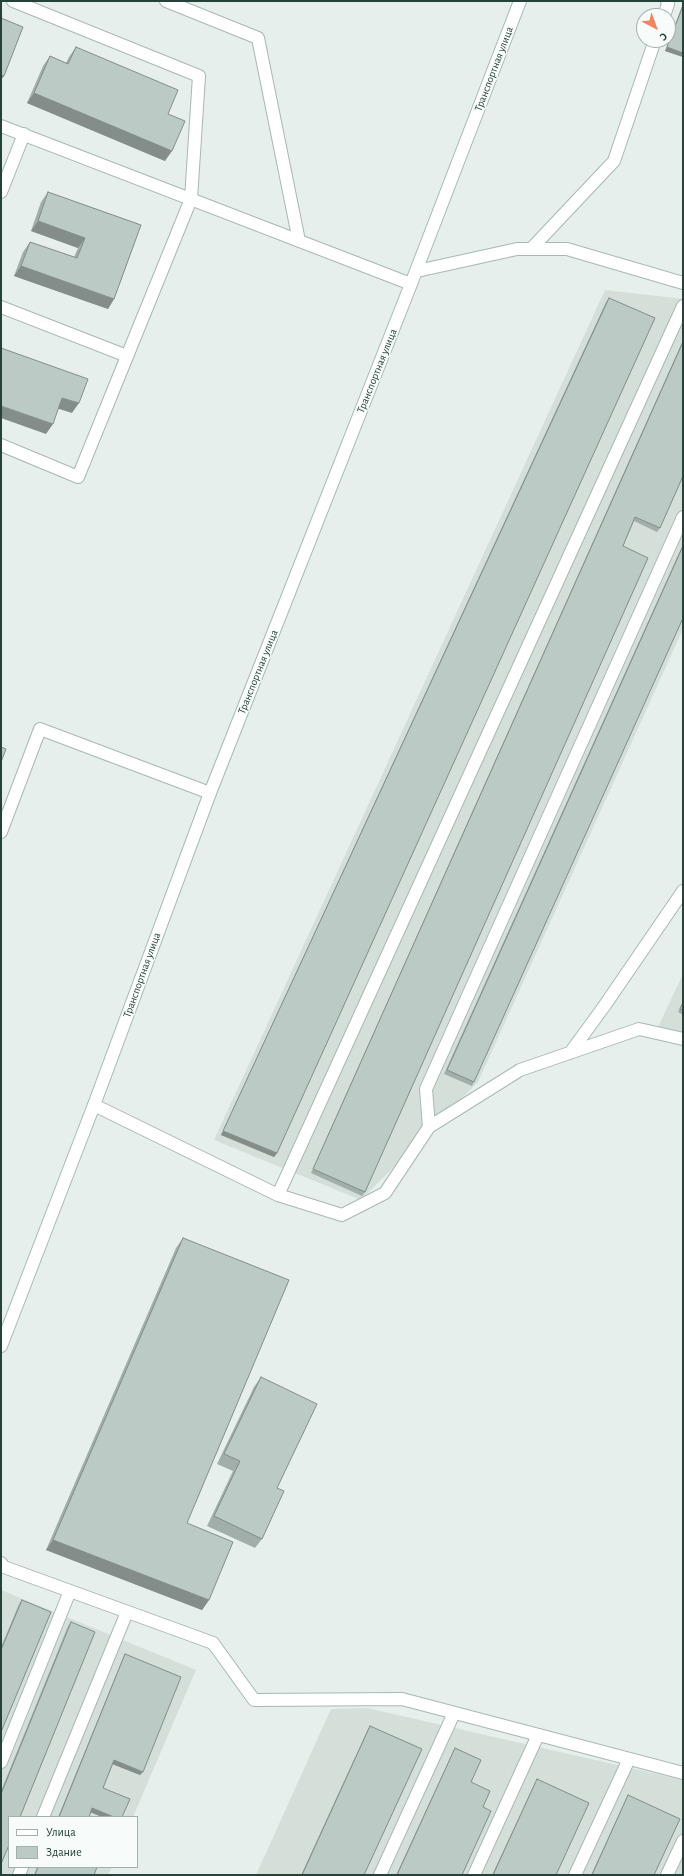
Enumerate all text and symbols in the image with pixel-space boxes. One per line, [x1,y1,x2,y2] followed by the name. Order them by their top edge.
[636,8,676,48] north arrow
[472,25,516,113] street label: Транспортная улица
[658,31,669,43] text: С
[354,327,400,415] street label: Транспортная улица
[235,628,281,716] street label: Транспортная улица
[120,931,164,1019] street label: Транспортная улица
[8,1816,138,1868] legend
[46,1826,76,1838] text: Улица
[46,1846,82,1858] text: Здание

